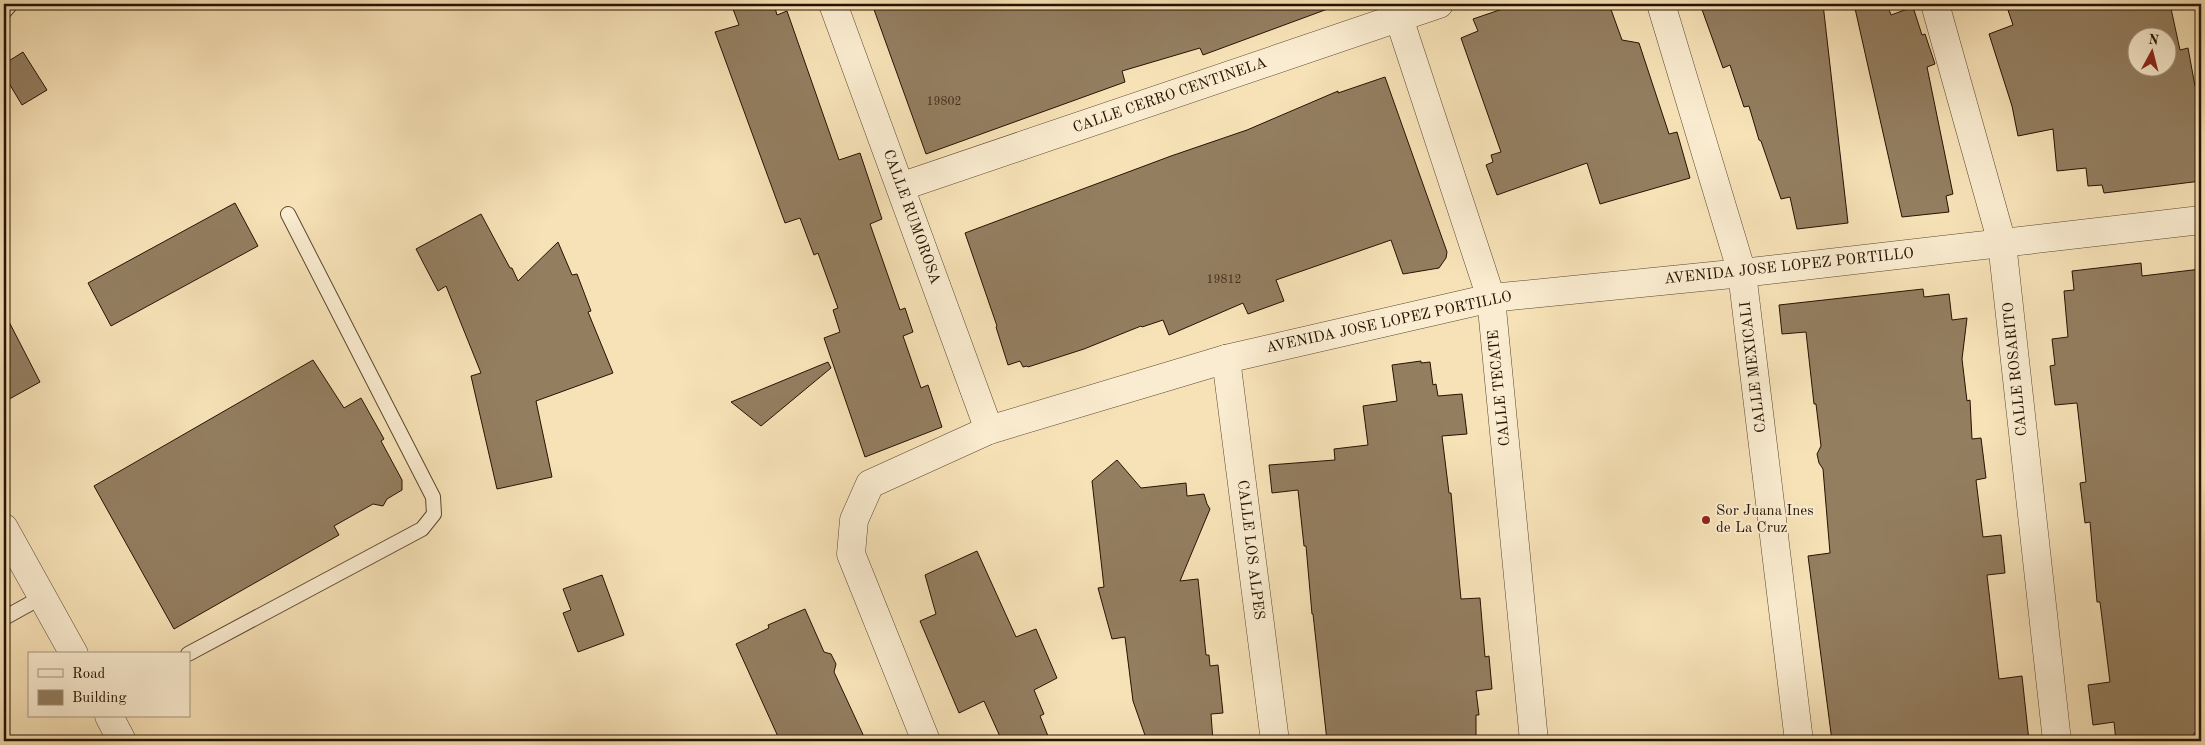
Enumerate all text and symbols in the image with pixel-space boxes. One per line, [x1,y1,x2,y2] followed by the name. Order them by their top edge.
[2128,28,2178,78] north arrow
[2147,32,2160,48] text: N
[1071,56,1269,136] street label: CALLE CERRO CENTINELA
[927,96,961,108] house number: 19802
[880,148,943,287] street label: CALLE RUMOROSA
[1663,246,1915,288] street label: AVENIDA JOSE LOPEZ PORTILLO
[1207,274,1241,286] house number: 19812
[1265,290,1513,356] street label: AVENIDA JOSE LOPEZ PORTILLO
[1738,300,1769,433] street label: CALLE MEXICALI
[2001,301,2031,437] street label: CALLE ROSARITO
[1486,329,1514,447] street label: CALLE TECATE
[1234,479,1266,621] street label: CALLE LOS ALPES
[1716,504,1814,536] place label: Sor Juana Ines de La Cruz
[1700,514,1712,526] marker: Sor Juana Ines de La Cruz
[28,652,190,718] legend
[72,667,106,682] text: Road
[72,691,127,706] text: Building

